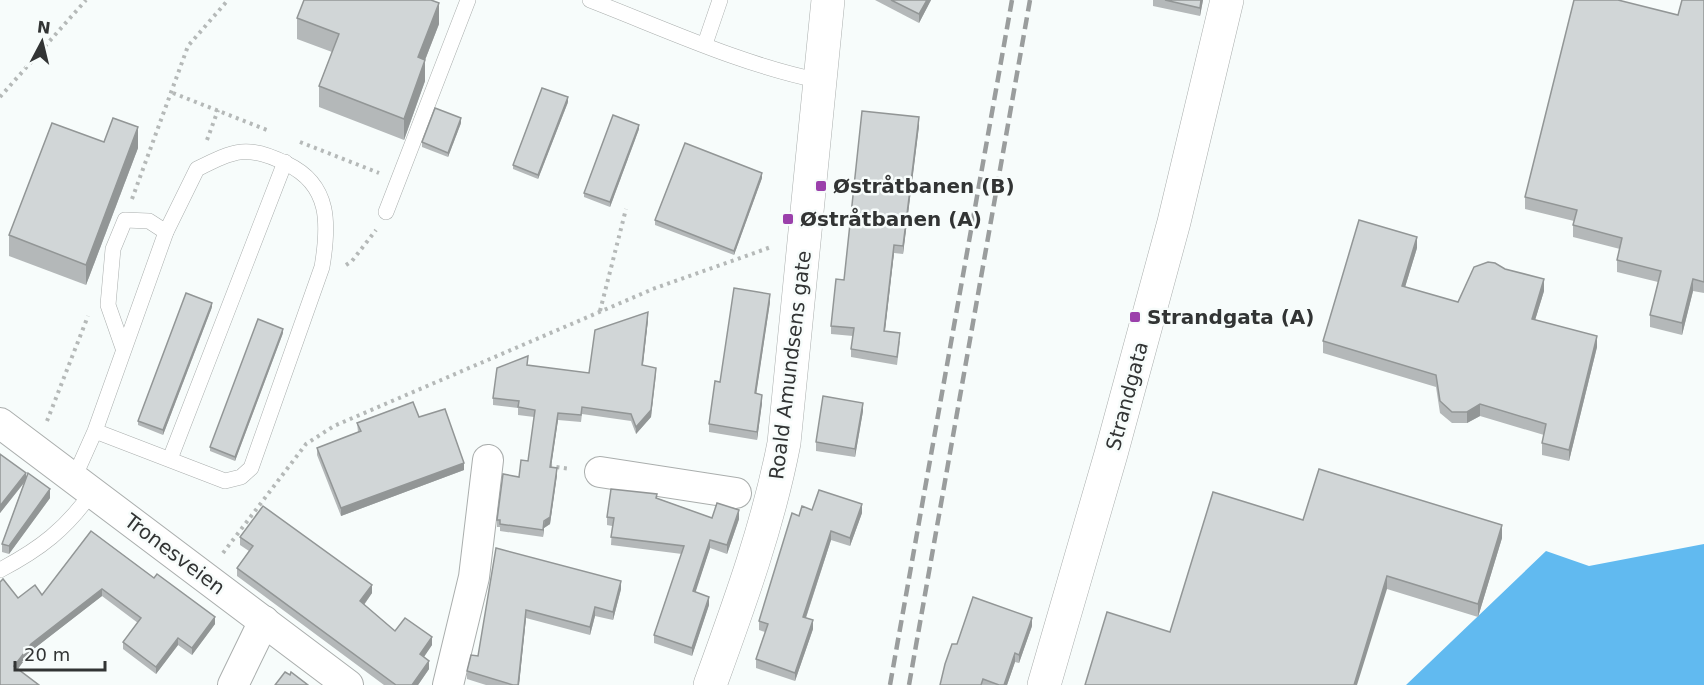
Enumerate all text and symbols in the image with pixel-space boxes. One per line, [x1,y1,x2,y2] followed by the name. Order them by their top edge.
[12,12,72,72] north arrow
[36,17,52,38] text: N
[833,174,1015,198] place label: Østråtbanen (B)
[814,179,828,193] marker: Østråtbanen (B)
[800,207,982,231] place label: Østråtbanen (A)
[781,212,795,226] marker: Østråtbanen (A)
[764,249,816,481] street label: Roald Amundsens gate
[1147,305,1314,329] place label: Strandgata (A)
[1128,310,1142,324] marker: Strandgata (A)
[1101,339,1153,453] street label: Strandgata
[119,508,230,600] street label: Tronesveien
[15,634,105,672] scale bar
[24,644,70,665] text: 20 m

